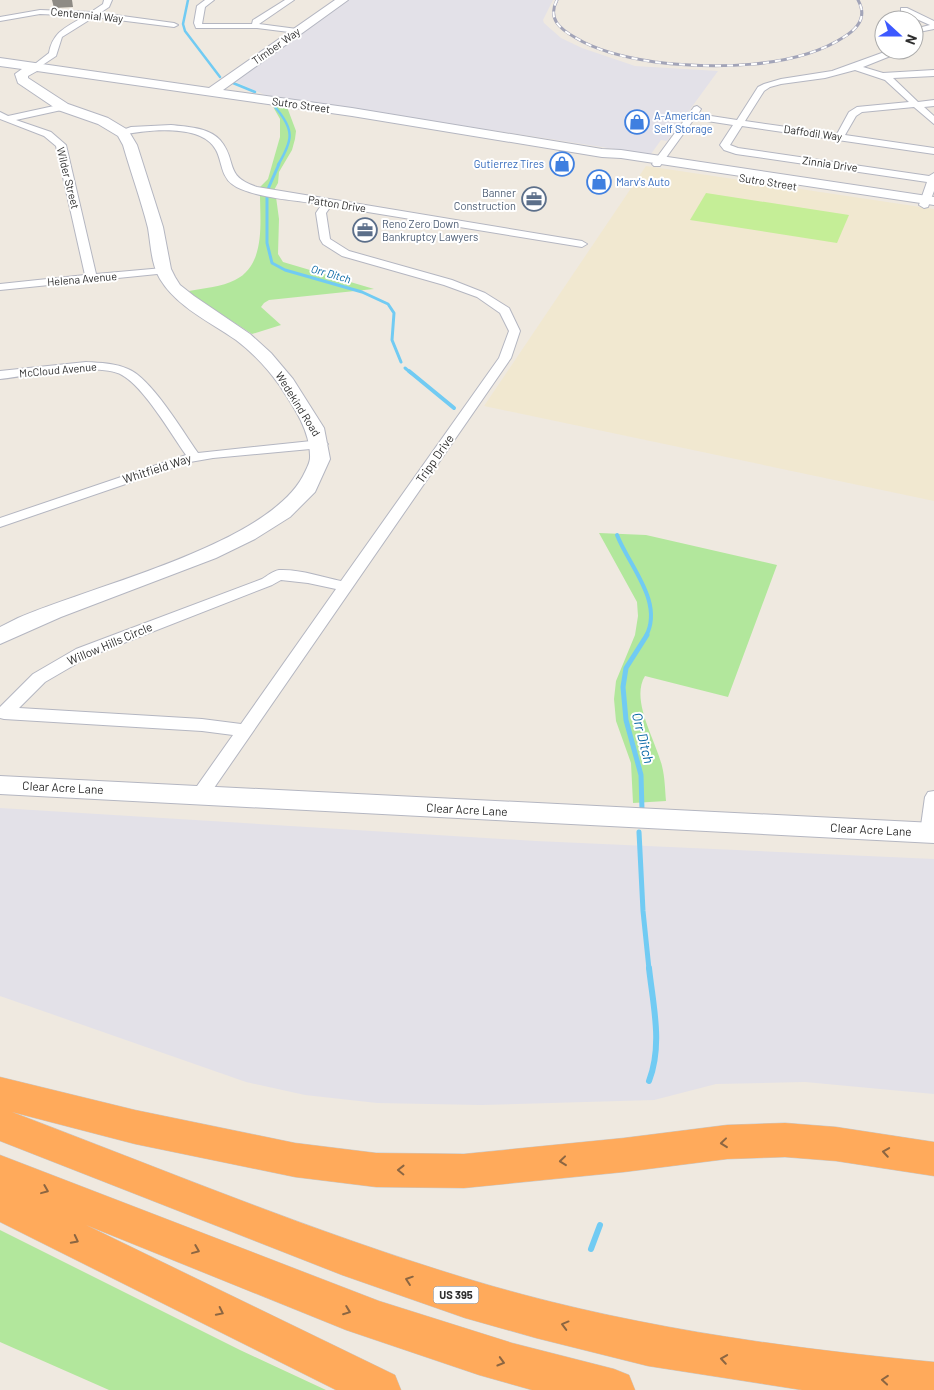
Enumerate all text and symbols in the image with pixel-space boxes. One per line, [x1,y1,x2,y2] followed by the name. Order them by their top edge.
[50,4,124,25] street label: Centennial Way
[874,10,924,60] north arrow
[249,24,302,67] street label: Timber Way
[902,32,921,47] text: N
[271,94,331,115] street label: Sutro Street
[624,109,650,135] shop icon: A-American Self Storage
[654,109,713,135] place label: A-American Self Storage
[783,122,843,143] street label: Daffodil Way
[55,146,82,210] street label: Wilder Street
[549,151,575,177] shop icon: Gutierrez Tires
[802,153,859,174] street label: Zinnia Drive
[474,157,544,170] place label: Gutierrez Tires
[586,169,612,195] shop icon: Marv's Auto
[738,171,798,193] street label: Sutro Street
[616,175,670,188] place label: Marv's Auto
[454,186,516,212] place label: Banner Construction
[521,186,547,212] office icon: Banner Construction
[307,193,367,215] street label: Patton Drive
[352,217,378,243] office icon: Reno Zero Down Bankruptcy Lawyers
[382,217,478,243] place label: Reno Zero Down Bankruptcy Lawyers
[310,262,353,285] water label: Orr Ditch
[46,269,118,288] street label: Helena Avenue
[19,360,97,379] street label: McCloud Avenue
[273,369,323,438] street label: Wedekind Road
[412,431,456,485] street label: Tripp Drive
[121,450,193,486] street label: Whitfield Way
[65,619,154,667] street label: Willow Hills Circle
[629,711,658,765] water label: Orr Ditch
[22,778,104,796] street label: Clear Acre Lane
[426,800,508,818] street label: Clear Acre Lane
[830,820,912,838] street label: Clear Acre Lane
[720,1137,728,1148] one-way arrow
[881,1147,889,1158] one-way arrow
[559,1155,567,1166] one-way arrow
[397,1165,404,1175] one-way arrow
[40,1184,49,1194] one-way arrow
[70,1234,79,1244] one-way arrow
[191,1244,200,1255] one-way arrow
[406,1275,414,1285] one-way arrow
[434,1286,478,1304] road number: US 395
[342,1305,351,1315] one-way arrow
[215,1306,224,1316] one-way arrow
[561,1320,570,1331] one-way arrow
[720,1354,729,1364] one-way arrow
[497,1356,505,1366] one-way arrow
[881,1374,889,1385] one-way arrow

